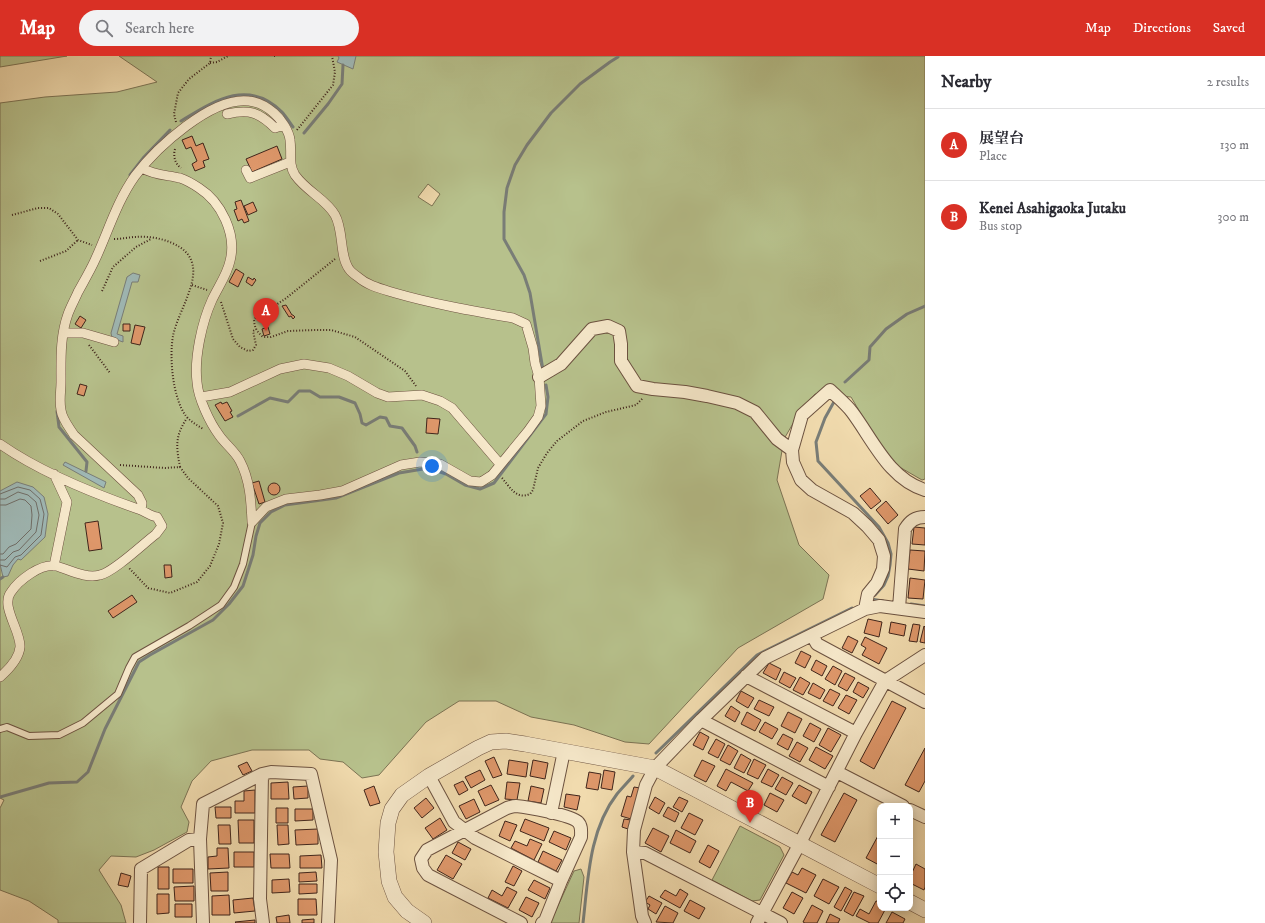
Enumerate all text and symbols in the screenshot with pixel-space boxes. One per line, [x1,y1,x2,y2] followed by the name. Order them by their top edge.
[79,10,359,46] search box
[20,17,55,40] text: Map
[93,17,115,39] icon: search
[125,19,194,38] text: Search here
[1085,19,1111,37] text: Map
[1133,19,1191,37] text: Directions
[1213,19,1245,37] text: Saved
[941,71,991,93] text: Nearby
[1207,74,1249,90] text: 2 results
[979,129,1024,148] text: 展望台
[950,137,958,153] text: A
[1220,137,1249,153] text: 130 m
[979,148,1007,164] text: Place
[979,199,1126,218] text: Kenei Asahigaoka Jutaku
[950,209,958,225] text: B
[1218,209,1249,225] text: 300 m
[979,218,1022,234] text: Bus stop
[253,298,279,331] pin: A
[422,456,442,476] your location
[737,790,763,823] pin: B
[877,803,913,911] map controls
[877,803,913,839] button: +
[877,839,913,875] button: −
[877,875,913,911] button: locate

